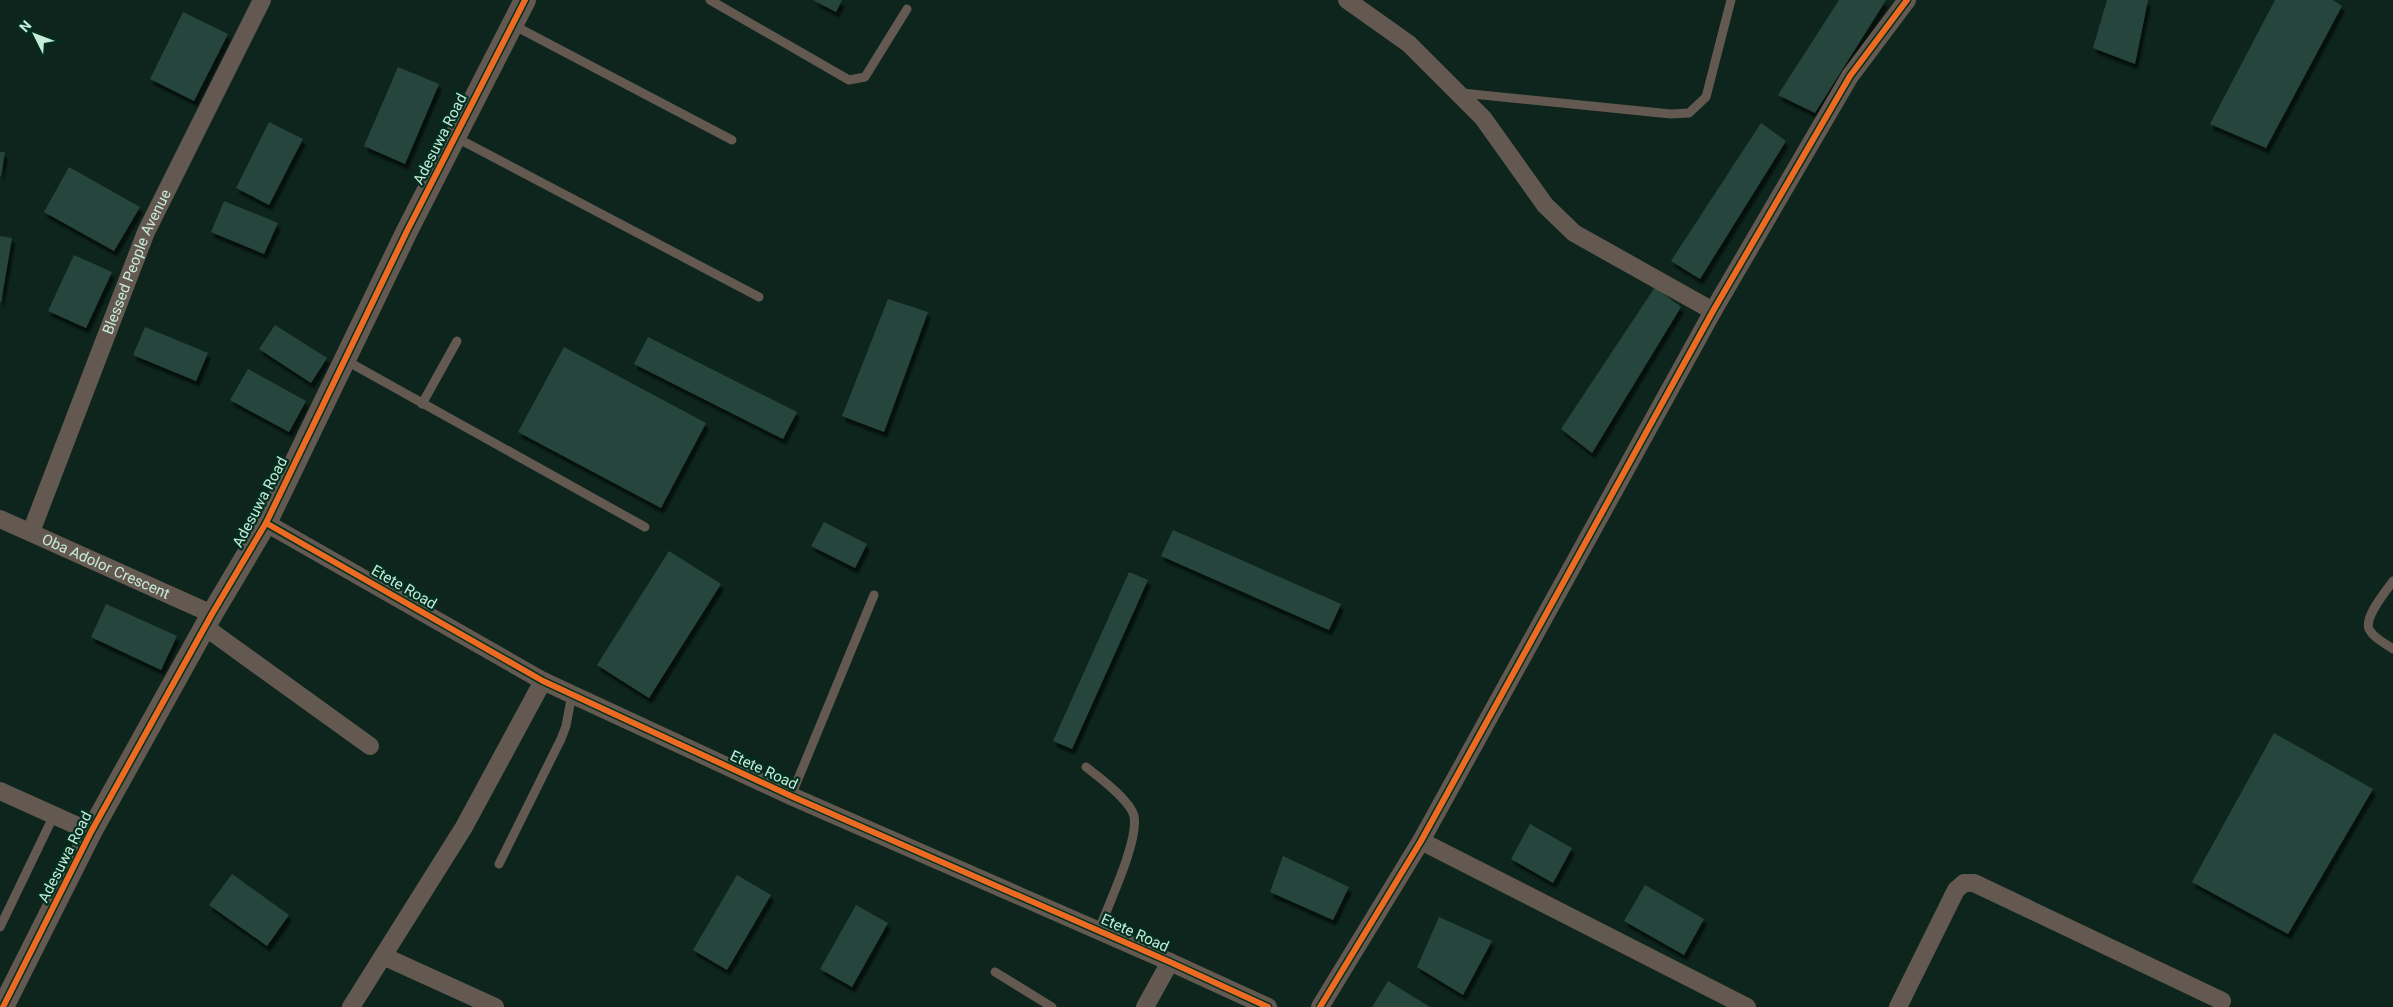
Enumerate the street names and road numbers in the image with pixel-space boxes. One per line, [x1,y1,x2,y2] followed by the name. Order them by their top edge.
[409,90,471,188] street label: Adesuwa Road
[99,186,175,337] street label: Blessed People Avenue
[229,454,291,550] street label: Adesuwa Road
[39,530,173,603] street label: Oba Adolor Crescent
[368,561,440,613] street label: Etete Road
[727,747,801,793] street label: Etete Road
[34,808,96,906] street label: Adesuwa Road
[1098,910,1172,956] street label: Etete Road

